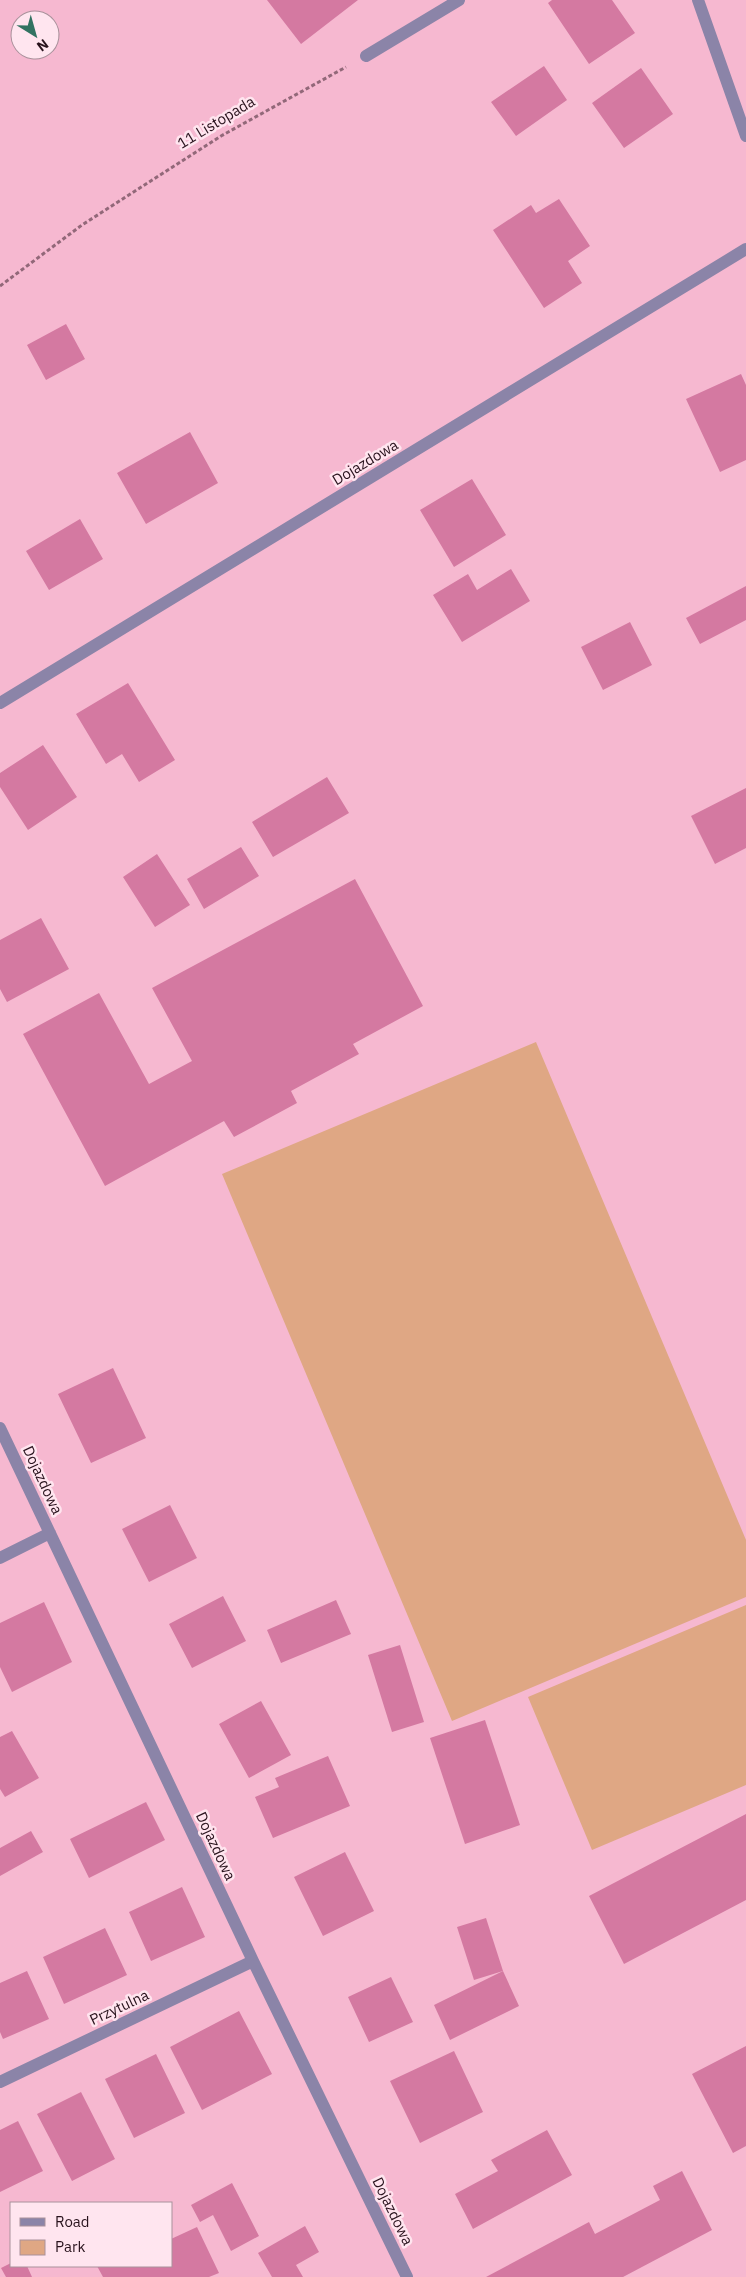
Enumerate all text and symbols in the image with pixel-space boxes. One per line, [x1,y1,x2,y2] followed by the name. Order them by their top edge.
[10,10,60,60] north arrow
[33,35,52,56] text: N
[174,91,258,153] street label: 11 Listopada
[329,435,401,489] street label: Dojazdowa
[19,1443,67,1517] street label: Dojazdowa
[192,1809,240,1883] street label: Dojazdowa
[86,1985,152,2029] street label: Przytulna
[368,2174,418,2248] street label: Dojazdowa
[10,2202,172,2267] legend
[55,2212,90,2231] text: Road
[55,2237,85,2256] text: Park

